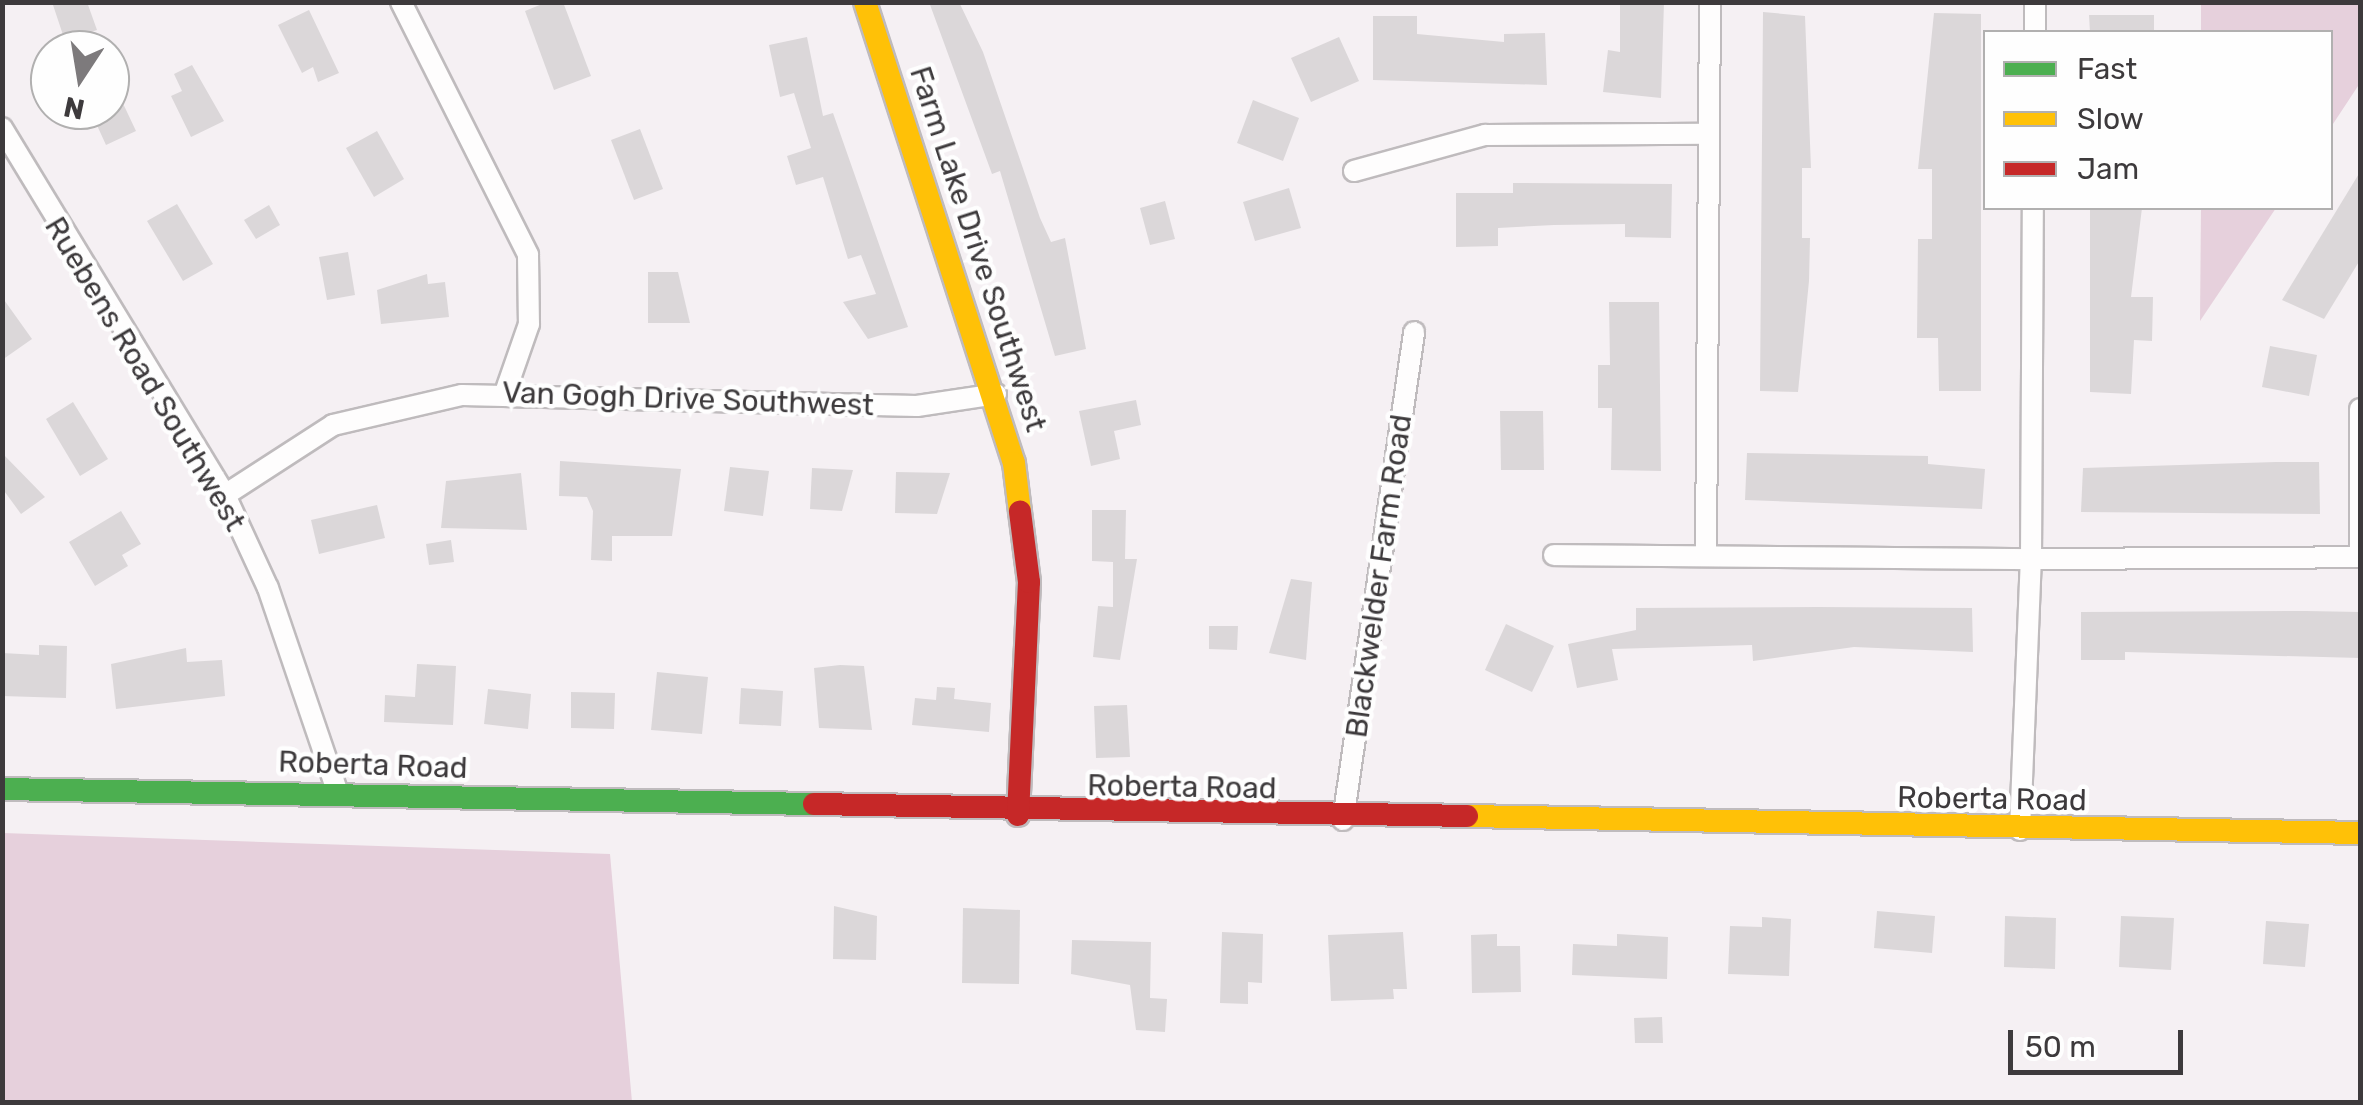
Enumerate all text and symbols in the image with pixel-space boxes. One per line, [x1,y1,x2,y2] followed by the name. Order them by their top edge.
[30,30,130,130] north arrow
[1983,30,2333,210] legend
[2077,51,2137,87] text: Fast
[902,62,1054,436] street label: Farm Lake Drive Southwest
[61,90,87,126] text: N
[2077,101,2144,137] text: Slow
[2077,151,2139,187] text: Jam
[37,211,253,537] street label: Ruebens Road Southwest
[502,375,874,423] street label: Van Gogh Drive Southwest
[1338,412,1420,740] street label: Blackwelder Farm Road
[278,744,468,786] street label: Roberta Road
[1087,767,1277,807] street label: Roberta Road
[1897,779,2087,819] street label: Roberta Road
[2013,1010,2188,1072] scale bar
[2025,1029,2096,1065] text: 50 m

